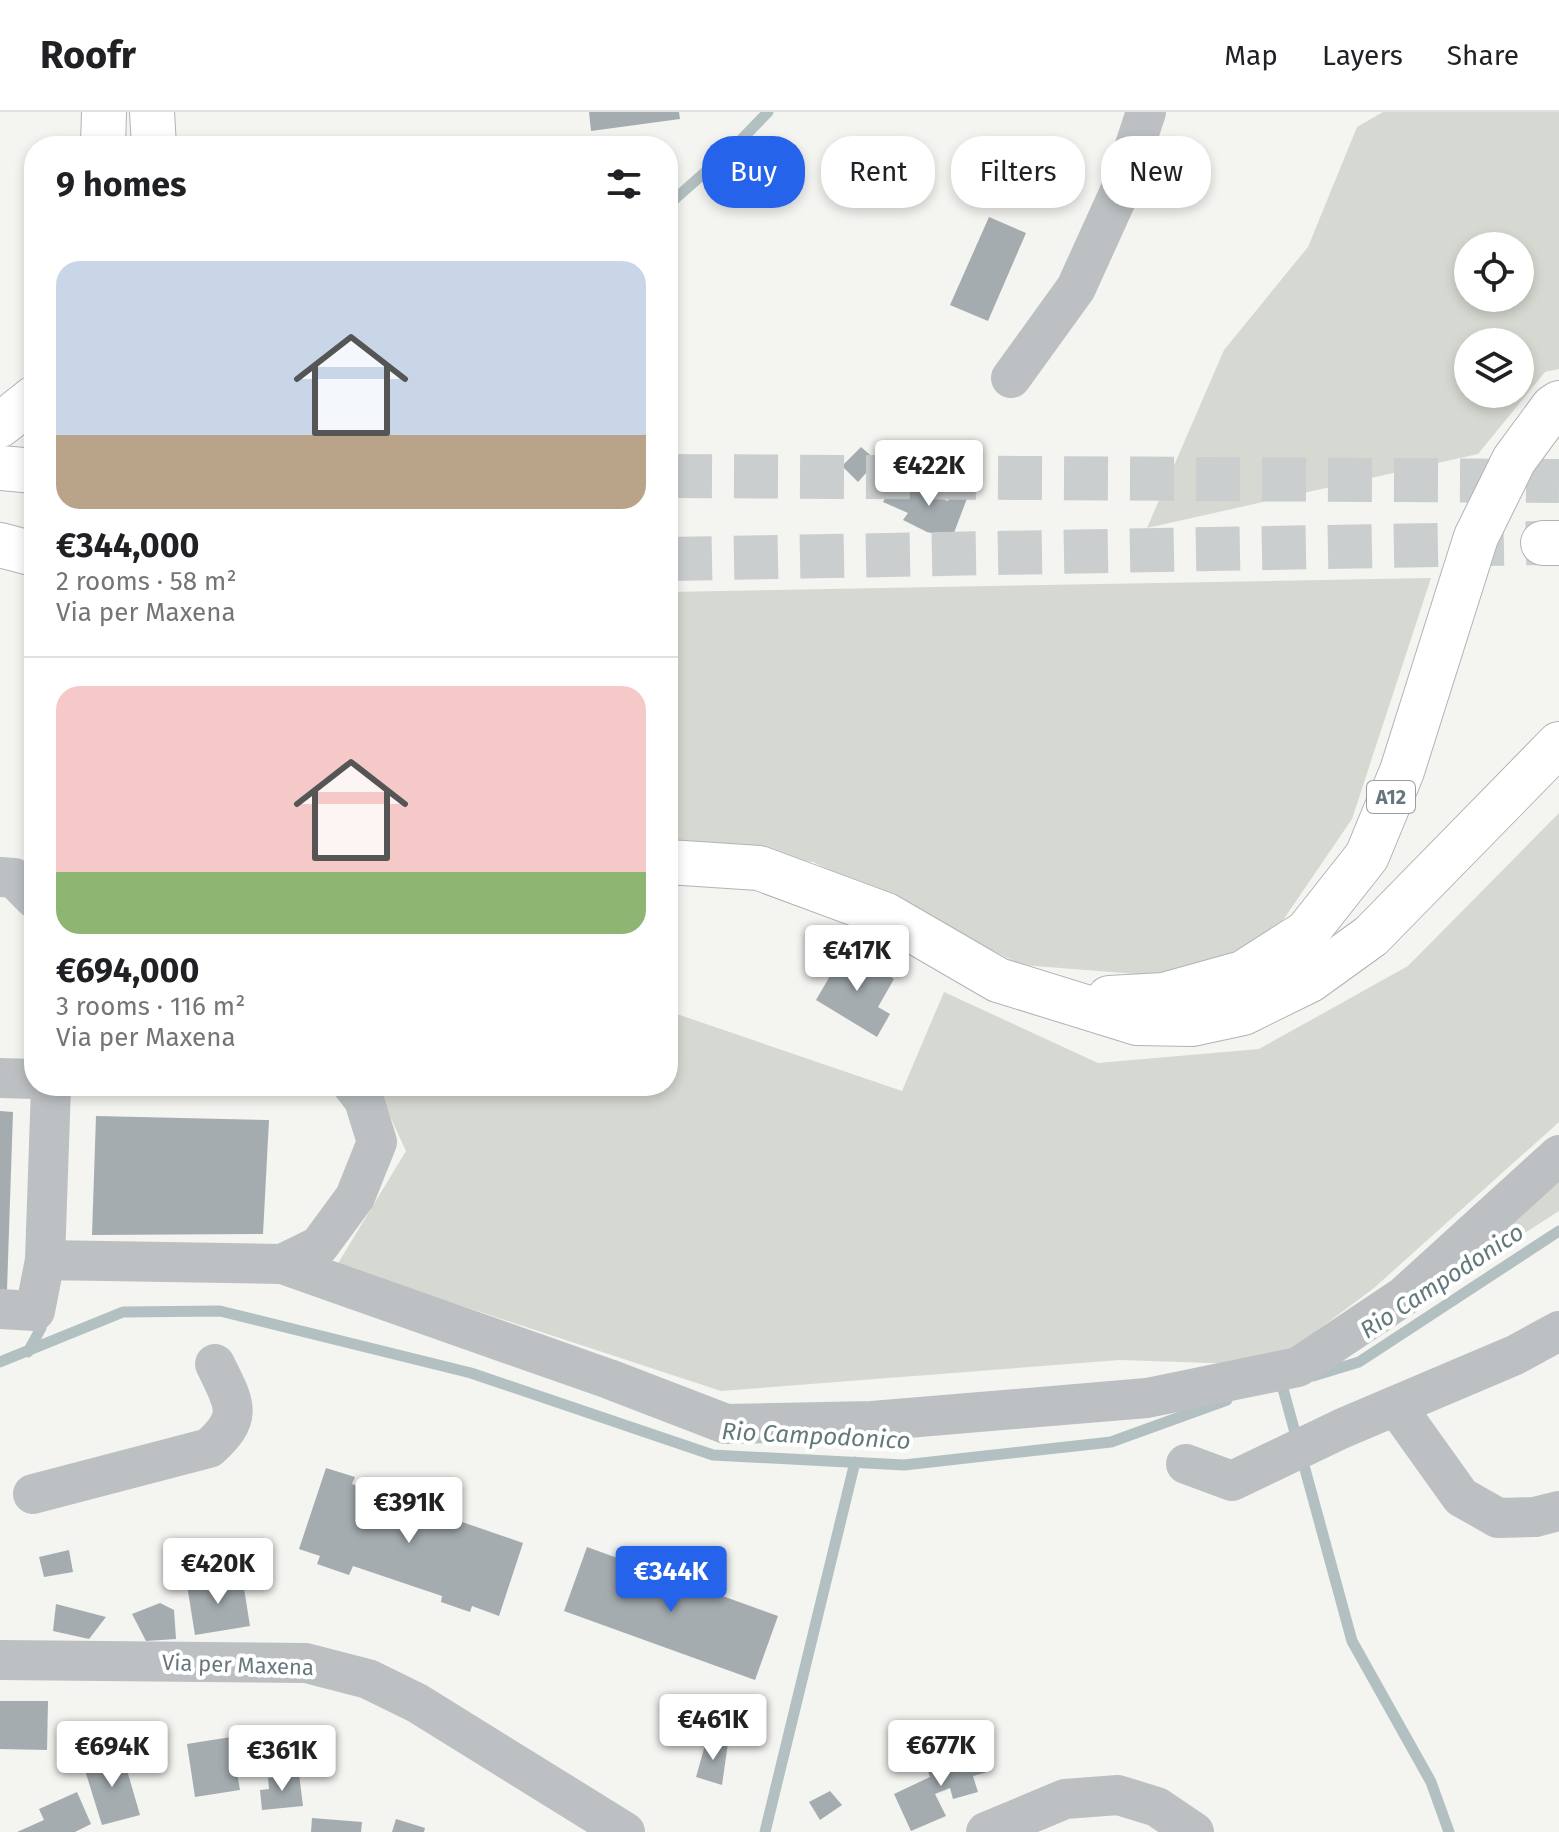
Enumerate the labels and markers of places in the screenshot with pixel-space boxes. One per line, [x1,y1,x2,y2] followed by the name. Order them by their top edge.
[873,440,985,508] pin: €422K
[801,925,913,993] pin: €417K
[353,1477,465,1545] pin: €391K
[162,1538,274,1606] pin: €420K
[615,1546,727,1614] pin: €344K
[657,1694,769,1762] pin: €461K
[885,1720,997,1788] pin: €677K
[56,1721,168,1789] pin: €694K
[226,1725,338,1793] pin: €361K

